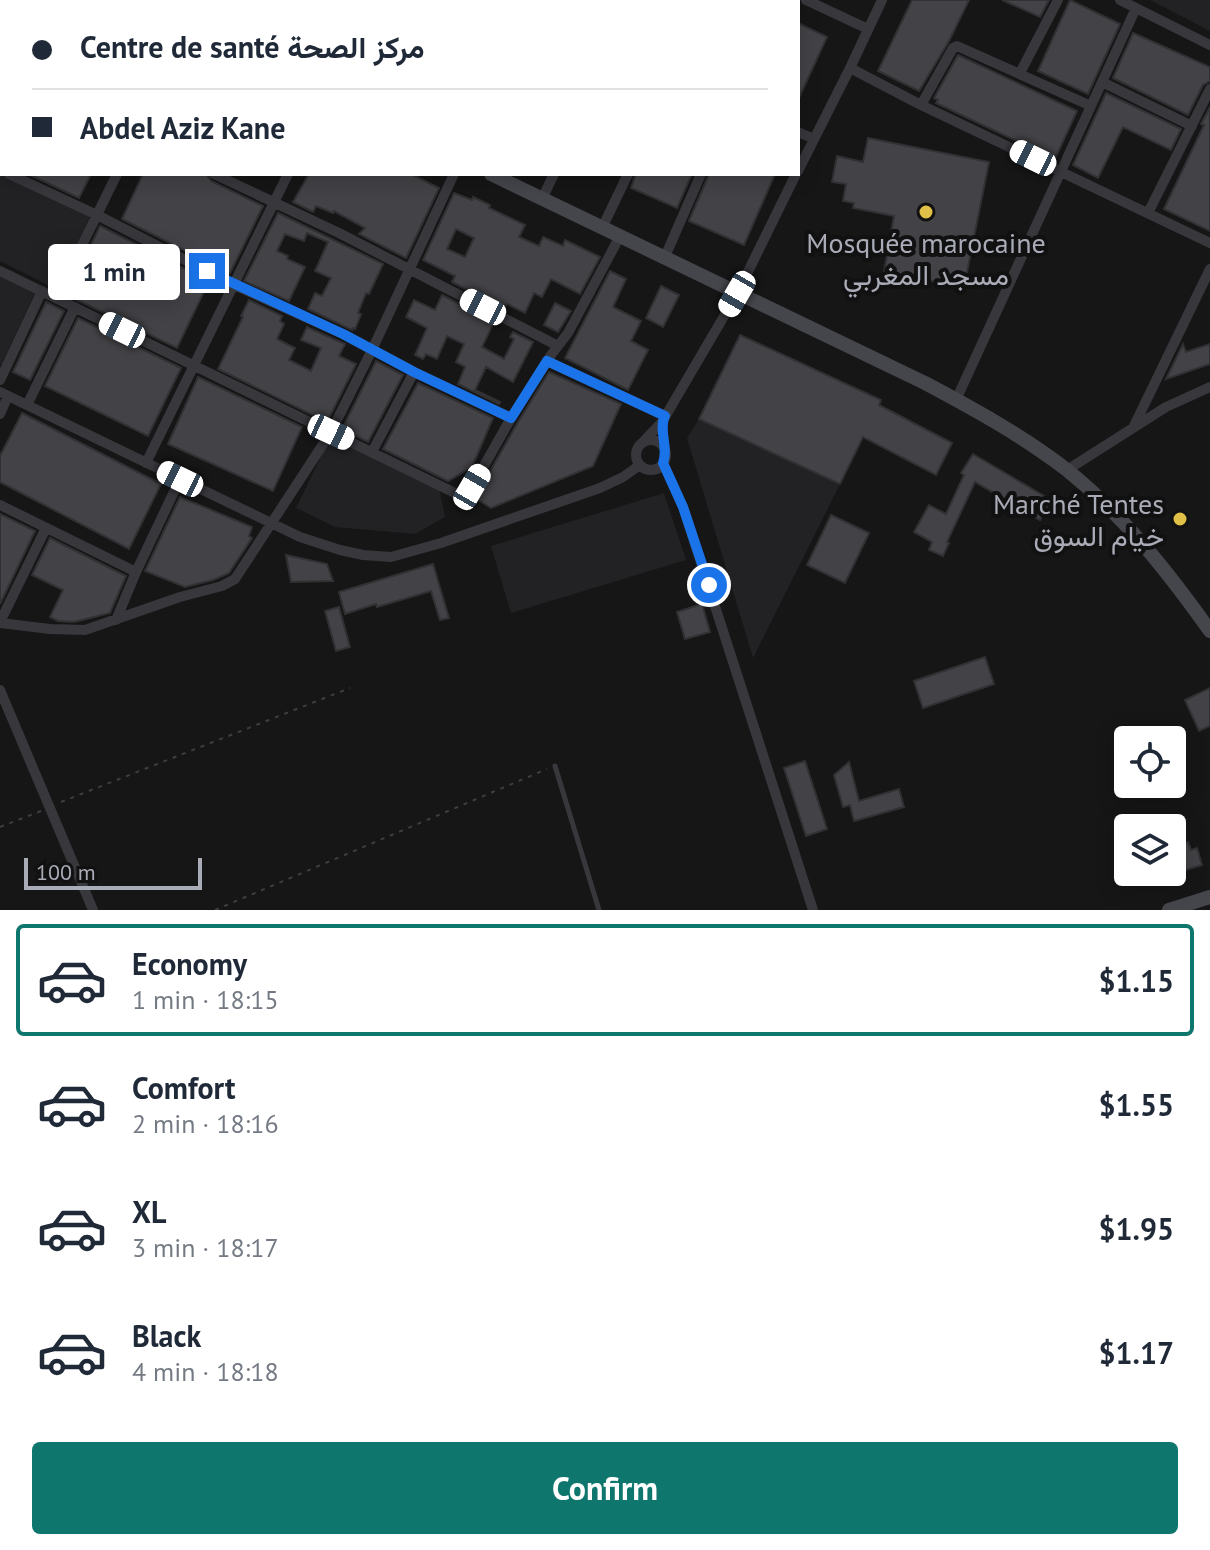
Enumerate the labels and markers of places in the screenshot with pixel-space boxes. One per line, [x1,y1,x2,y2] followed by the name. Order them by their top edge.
[917,203,935,221] marker: Mosquée marocaine مسجد المغربي
[806,224,1046,298] place label: Mosquée marocaine مسجد المغربي
[993,485,1164,555] place label: Marché Tentes خيام السوق
[1171,510,1189,528] marker: Marché Tentes خيام السوق

